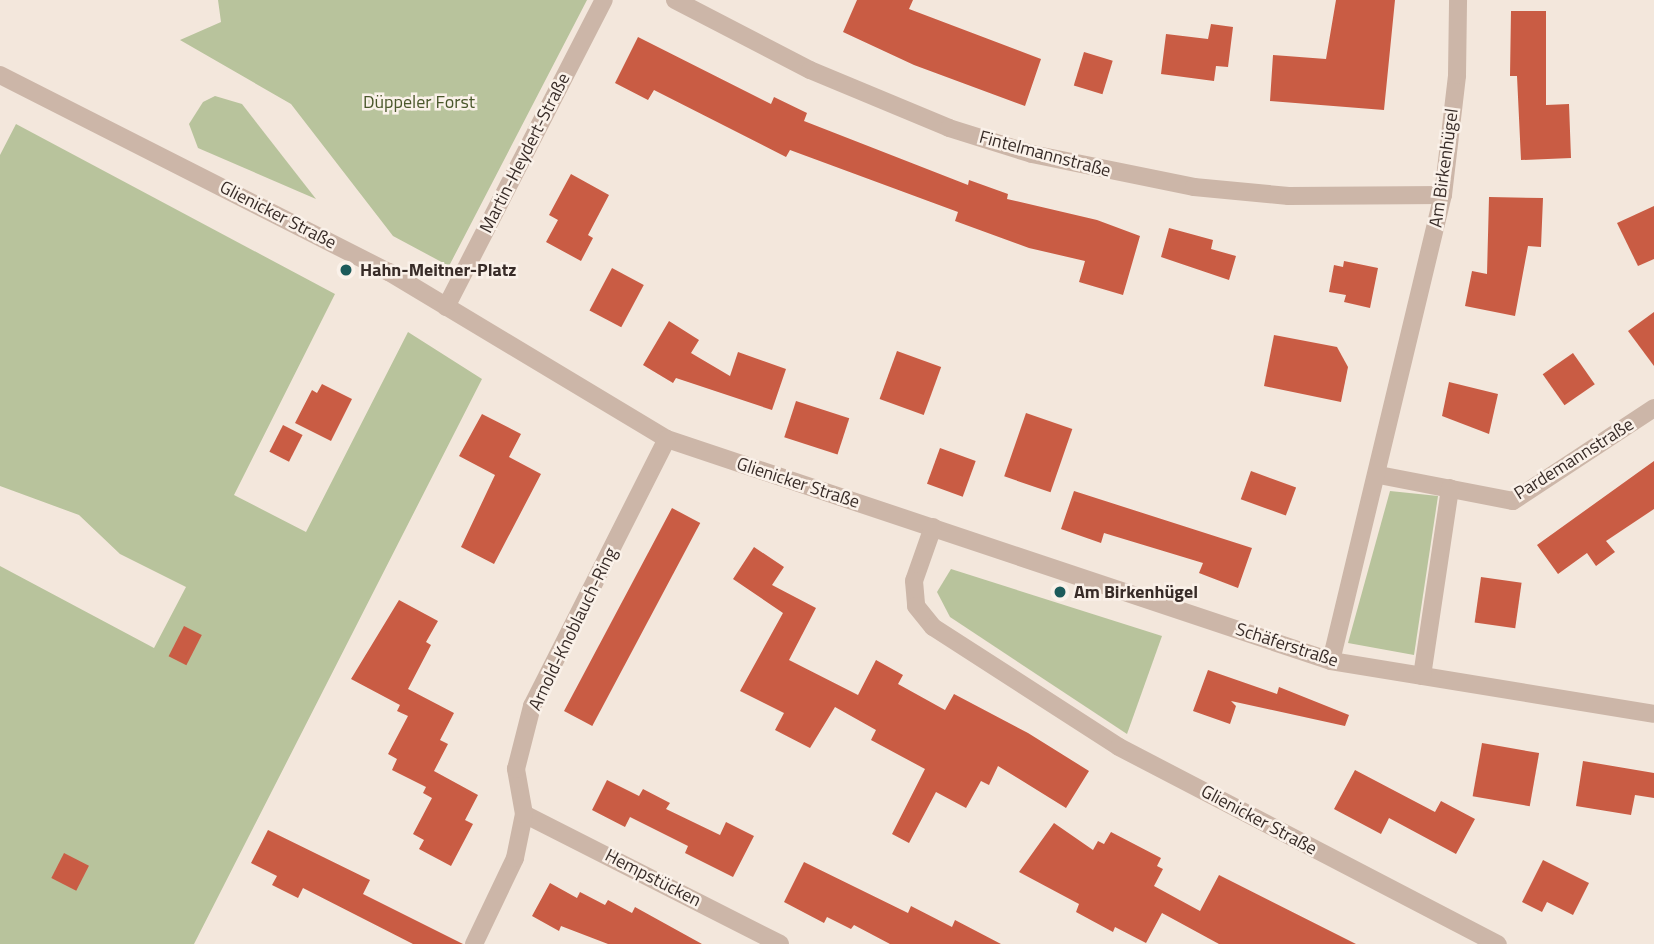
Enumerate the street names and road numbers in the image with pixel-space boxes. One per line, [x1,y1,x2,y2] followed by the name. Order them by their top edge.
[475,70,575,236] street label: Martin-Heydert-Straße
[1425,107,1463,229] street label: Am Birkenhügel
[977,126,1113,182] street label: Fintelmannstraße
[216,176,340,254] street label: Glienicker Straße
[1510,414,1638,504] street label: Pardemannstraße
[734,453,862,513] street label: Glienicker Straße
[524,544,622,714] street label: Arnold-Knoblauch-Ring
[1233,618,1341,672] street label: Schäferstraße
[1197,780,1321,860] street label: Glienicker Straße
[601,845,705,911] street label: Hempstücken

